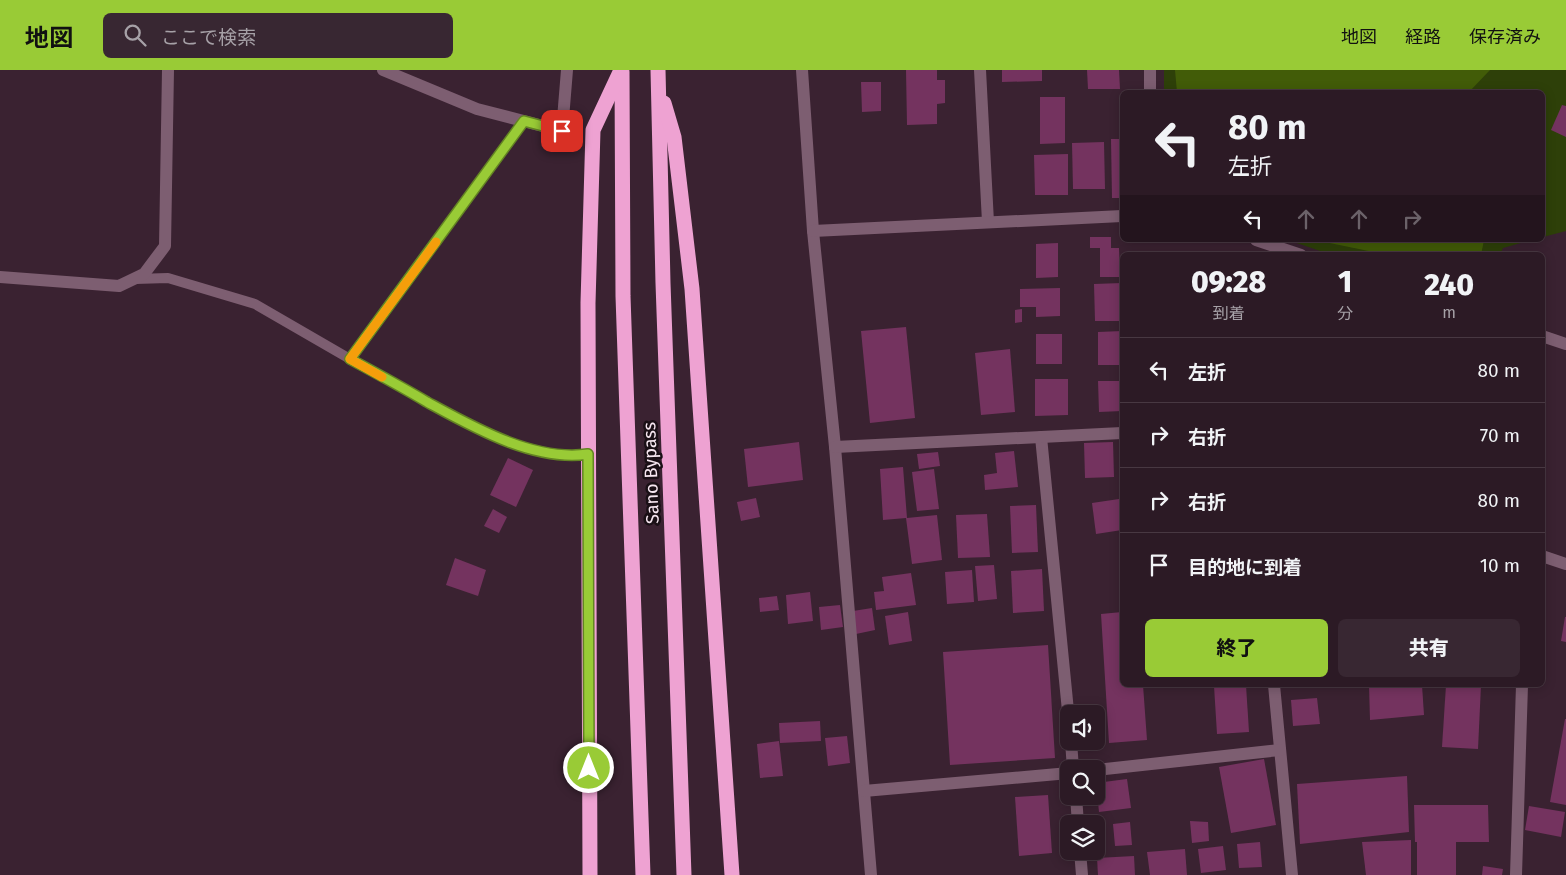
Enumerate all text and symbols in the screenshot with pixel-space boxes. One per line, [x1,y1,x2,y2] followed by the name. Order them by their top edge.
[103,13,453,58] search box
[121,21,149,49] icon: search
[25,24,73,52] text: 地図
[161,26,256,49] text: ここで検索
[1341,26,1377,48] text: 地図
[1405,26,1441,48] text: 経路
[1469,26,1541,48] text: 保存済み
[1228,106,1307,148] text: 80 m
[541,110,583,152] pin
[1145,110,1210,175] icon: left
[548,117,576,145] icon: arrive
[1228,153,1272,180] text: 左折
[1239,205,1267,233] icon: left
[1292,205,1320,233] icon: ahead
[1345,205,1373,233] icon: ahead
[1398,205,1426,233] icon: right
[1191,264,1266,300] text: 09:28
[1338,264,1352,300] text: 1
[1424,267,1474,303] text: 240
[1442,303,1456,322] text: m
[1213,304,1245,323] text: 到着
[1337,304,1353,323] text: 分
[1145,356,1173,384] icon: left
[1478,359,1520,382] text: 80 m
[1188,361,1226,384] text: 左折
[1145,421,1173,449] icon: right
[638,422,664,524] street label: Sano Bypass
[1480,424,1520,447] text: 70 m
[1188,426,1226,449] text: 右折
[1145,486,1173,514] icon: right
[1478,489,1520,512] text: 80 m
[1188,491,1226,514] text: 右折
[1145,551,1173,579] icon: arrive
[1480,554,1520,577] text: 10 m
[1188,556,1302,579] text: 目的地に到着
[1145,619,1328,677] button: 終了
[1338,619,1520,677] button: 共有
[1060,705,1105,860] map controls
[1060,705,1105,750] button: sound
[562,741,614,793] position arrow
[1060,760,1105,805] button: search
[1060,815,1105,860] button: layers

